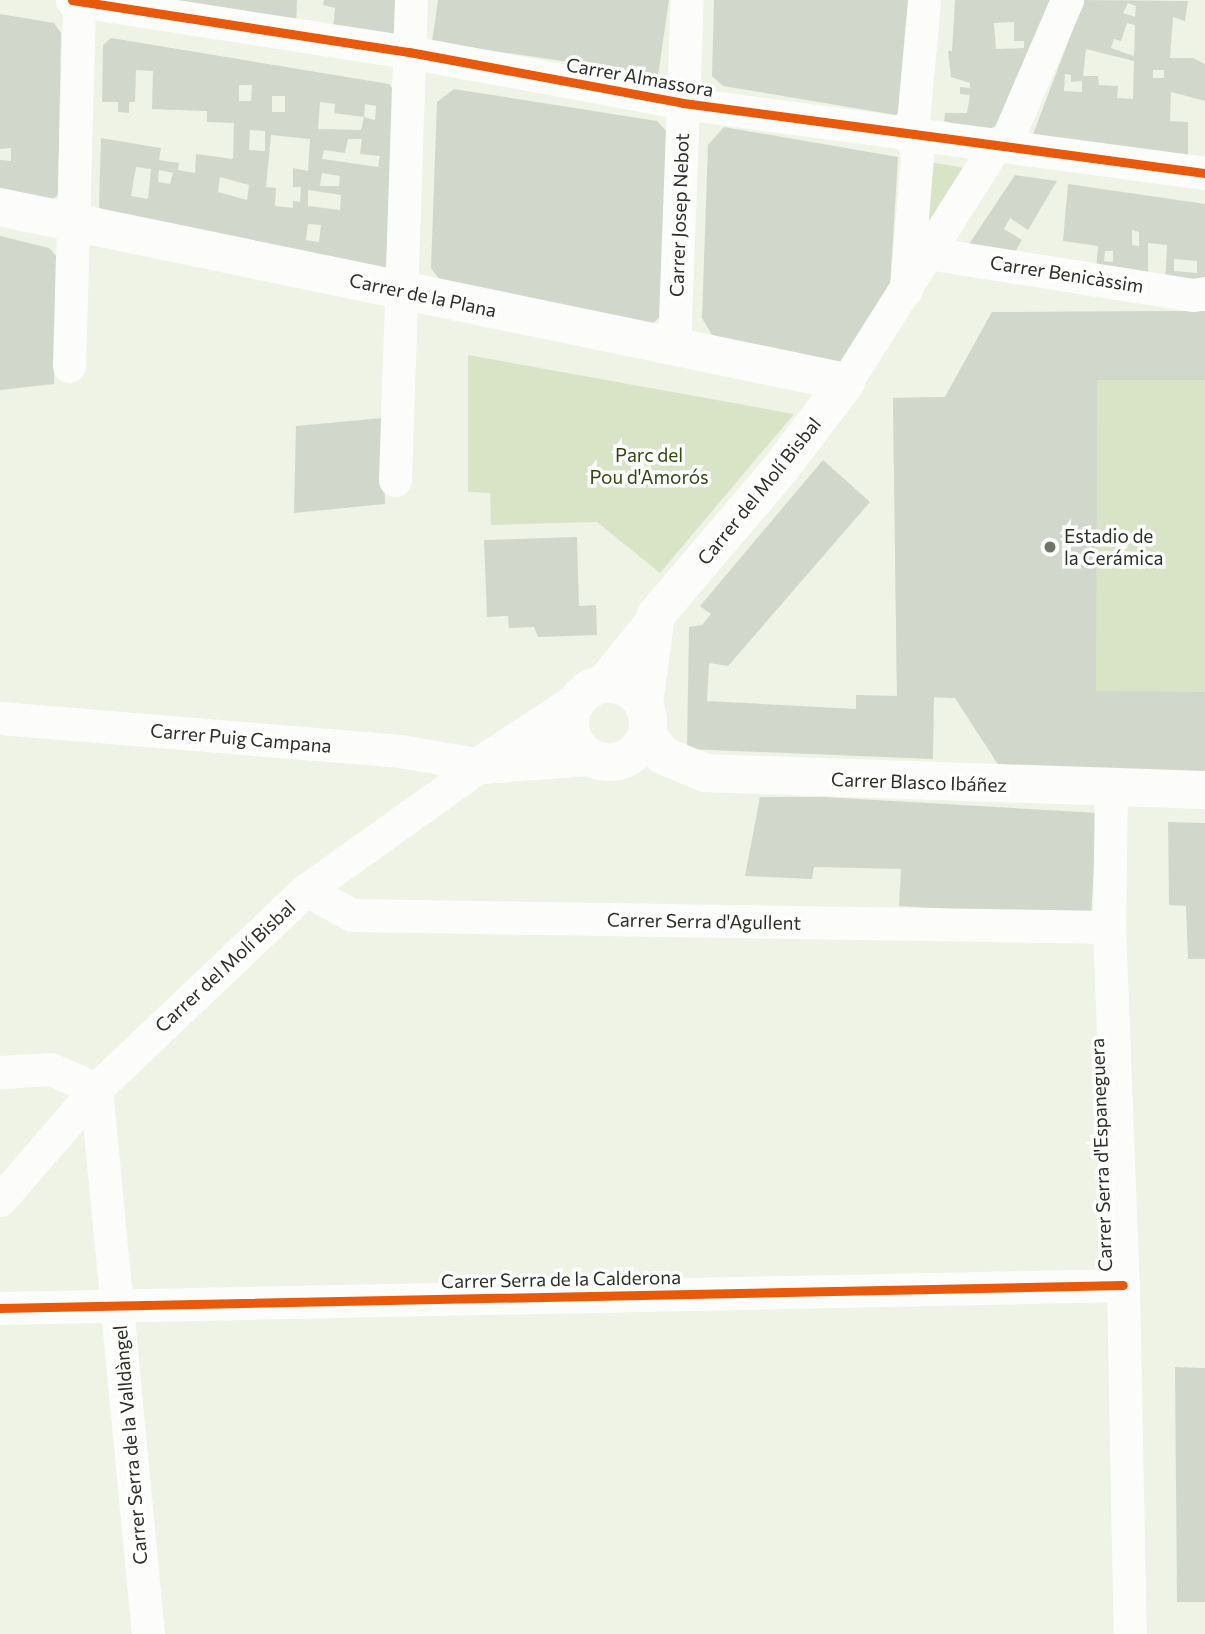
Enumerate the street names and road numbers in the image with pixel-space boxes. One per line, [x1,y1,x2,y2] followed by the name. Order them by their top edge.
[564,53,716,101] street label: Carrer Almassora
[665,133,693,297] street label: Carrer Josep Nebot
[989,251,1145,297] street label: Carrer Benicàssim
[347,268,499,322] street label: Carrer de la Plana
[693,413,825,569] street label: Carrer del Molí Bisbal
[149,719,333,757] street label: Carrer Puig Campana
[831,768,1007,796] street label: Carrer Blasco Ibáñez
[150,895,300,1037] street label: Carrer del Molí Bisbal
[607,908,801,934] street label: Carrer Serra d'Agullent
[1086,1038,1116,1272] street label: Carrer Serra d'Espaneguera
[441,1266,681,1292] street label: Carrer Serra de la Calderona
[108,1324,152,1566] street label: Carrer Serra de la Valldàngel

